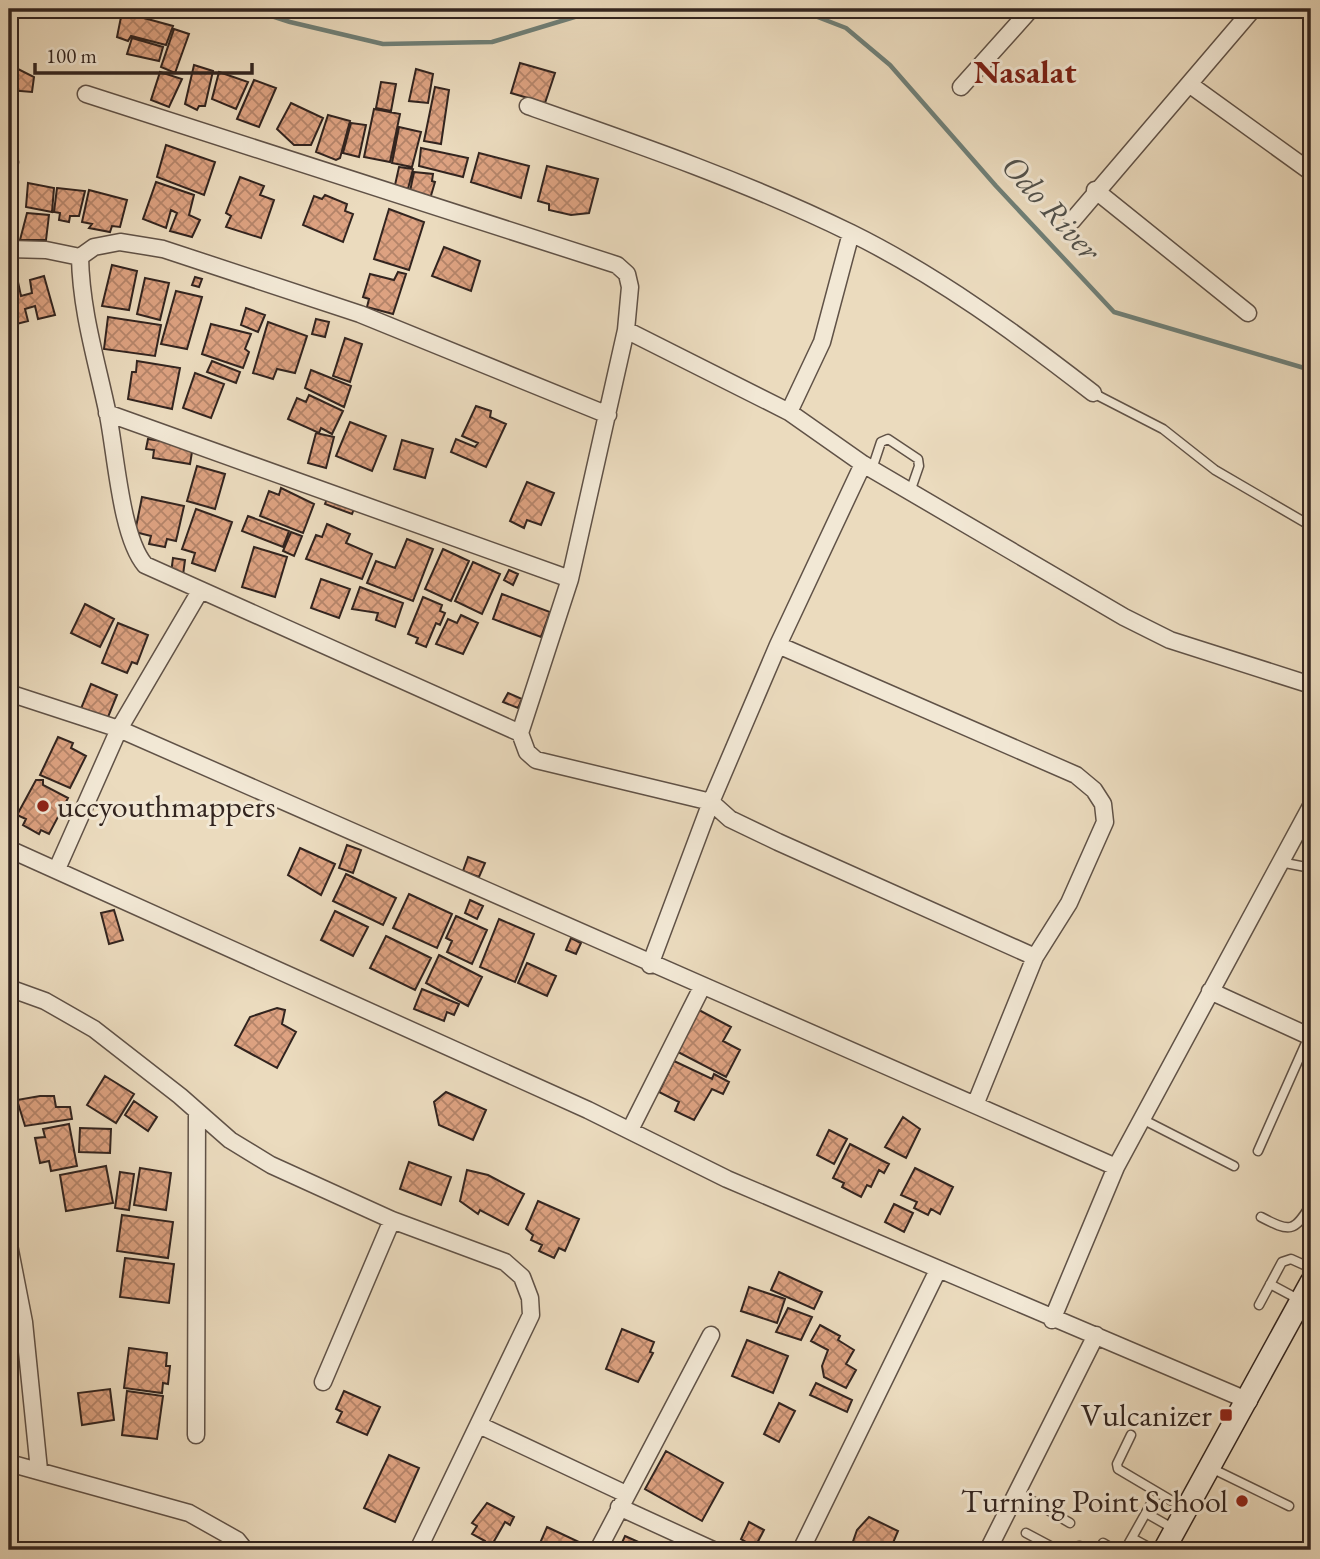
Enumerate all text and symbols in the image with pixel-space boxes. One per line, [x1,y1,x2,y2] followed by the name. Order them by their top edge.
[35,32,252,76] scale bar
[46,42,97,69] text: 100 m
[973,50,1077,93] district label: Nasalat
[993,145,1112,271] water label: Odo River
[57,785,275,827] place label: uccyouthmappers
[35,798,51,814] marker: uccyouthmappers
[1081,1394,1212,1436] place label: Vulcanizer
[1218,1407,1234,1423] marker: Vulcanizer
[961,1480,1228,1522] place label: Turning Point School
[1234,1493,1250,1509] marker: Turning Point School

